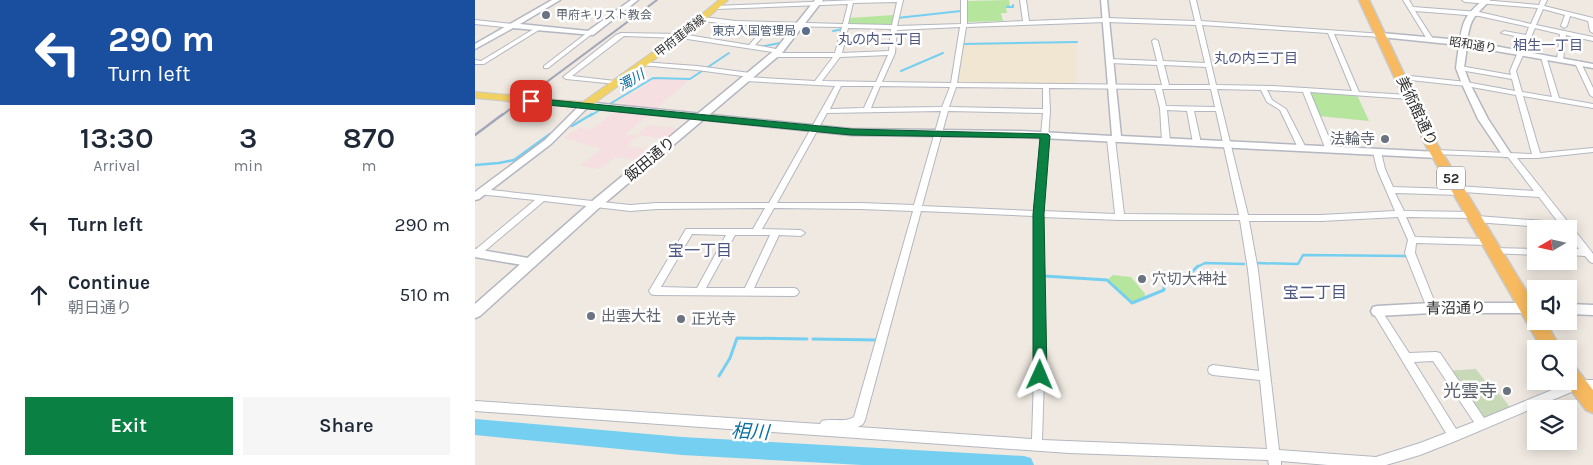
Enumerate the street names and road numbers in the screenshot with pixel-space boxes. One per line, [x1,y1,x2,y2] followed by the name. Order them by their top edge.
[652,12,708,60] street label: 甲府韮崎線
[1448,34,1498,56] street label: 昭和通り
[1393,73,1441,149] street label: 美術館通り
[621,133,679,185] street label: 飯田通り
[1437,167,1465,190] road number: 52
[1426,298,1486,318] street label: 青沼通り

